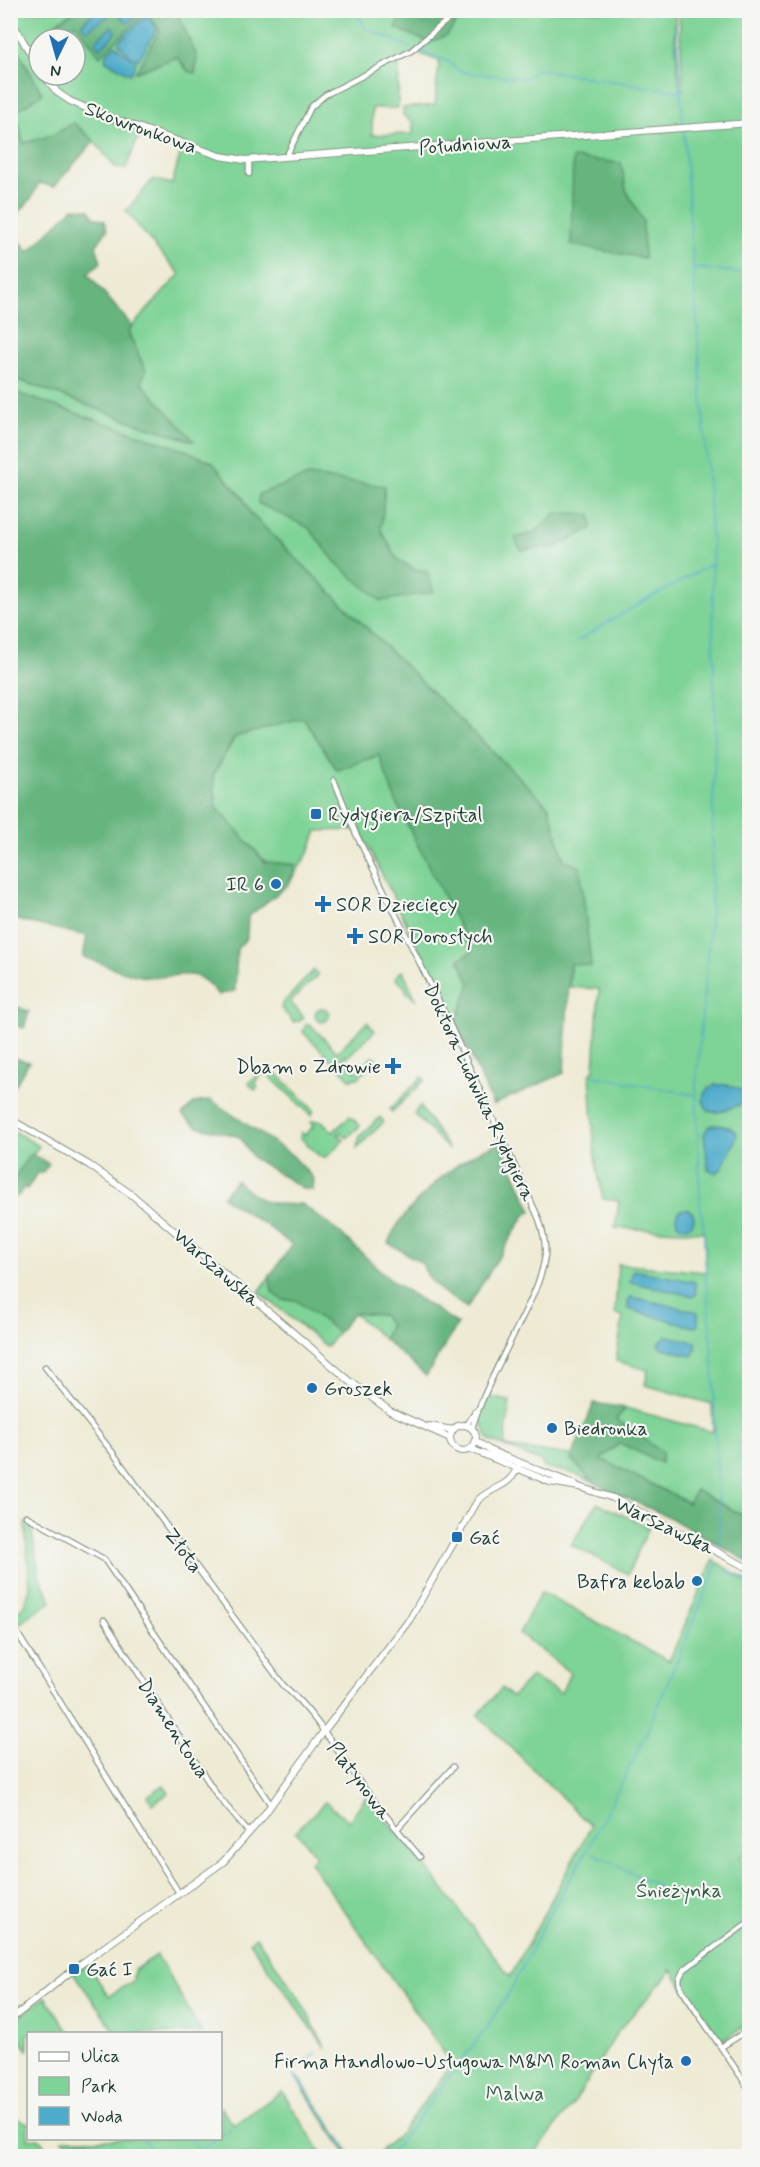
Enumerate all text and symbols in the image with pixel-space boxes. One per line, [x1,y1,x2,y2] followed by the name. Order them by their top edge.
[27,27,87,87] north arrow
[50,60,62,81] text: N
[81,96,200,161] street label: Skowronkowa
[418,129,512,162] street label: Południowa
[328,802,483,831] place label: Rydygiera/Szpital
[309,807,323,821] marker: Rydygiera/Szpital
[226,872,264,899] place label: IR 6
[269,877,283,891] marker: IR 6
[336,892,457,919] place label: SOR Dziecięcy
[314,895,332,913] marker: SOR Dziecięcy
[368,924,493,951] place label: SOR Dorosłych
[346,927,364,945] marker: SOR Dorosłych
[416,980,541,1207] street label: Doktora Ludwika Rydygiera
[236,1054,381,1081] place label: Dbam o Zdrowie
[386,1059,400,1073] marker: Dbam o Zdrowie
[167,1223,266,1314] street label: Warszawska
[324,1376,393,1403] place label: Groszek
[305,1381,319,1395] marker: Groszek
[564,1416,648,1443] place label: Biedronka
[545,1421,559,1435] marker: Biedronka
[610,1491,719,1562] street label: Warszawska
[157,1523,208,1579] street label: Złota
[469,1525,500,1552] place label: Gać
[450,1530,464,1544] marker: Gać
[577,1569,685,1596] place label: Bafra kebab
[690,1574,704,1588] marker: Bafra kebab
[130,1674,215,1784] street label: Diamentowa
[320,1736,398,1826] street label: Platynowa
[636,1878,722,1905] park label: Śnieżynka
[86,1957,133,1984] place label: Gać I
[67,1962,81,1976] marker: Gać I
[27,2032,222,2140] legend
[81,2045,120,2069] text: Ulica
[274,2049,674,2076] place label: Firma Handlowo-Usługowa M&M Roman Chyła
[679,2054,693,2068] marker: Firma Handlowo-Usługowa M&M Roman Chyła
[81,2075,117,2099] text: Park
[486,2081,544,2108] park label: Malwa
[81,2105,123,2129] text: Woda

